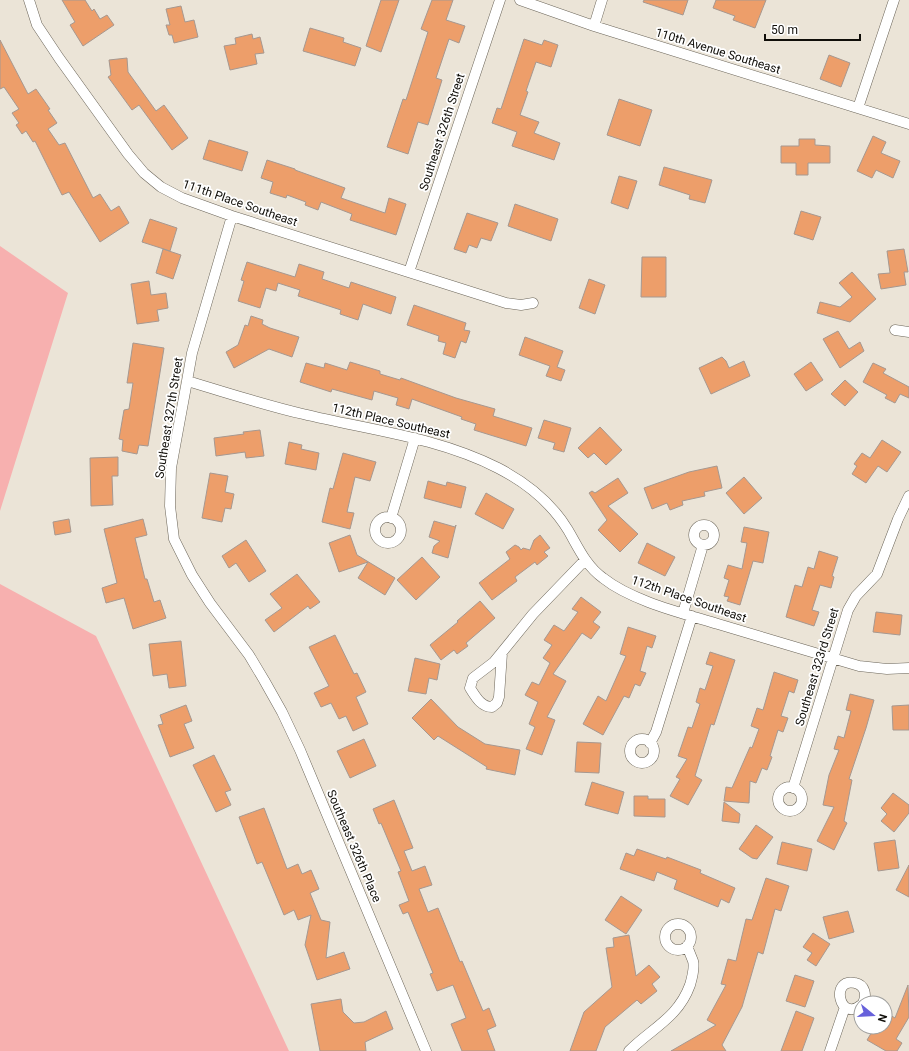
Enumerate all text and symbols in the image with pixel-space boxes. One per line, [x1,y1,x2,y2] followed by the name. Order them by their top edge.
[765,16,860,42] scale bar
[771,23,798,37] text: 50 m
[654,25,782,77] street label: 110th Avenue Southeast
[416,72,468,192] street label: Southeast 326th Street
[181,177,299,229] street label: 111th Place Southeast
[153,356,186,480] street label: Southeast 327th Street
[331,401,451,441] street label: 112th Place Southeast
[630,573,748,625] street label: 112th Place Southeast
[792,606,842,728] street label: Southeast 323rd Street
[324,788,384,904] street label: Southeast 326th Place
[853,995,893,1035] north arrow
[875,1012,889,1024] text: N

